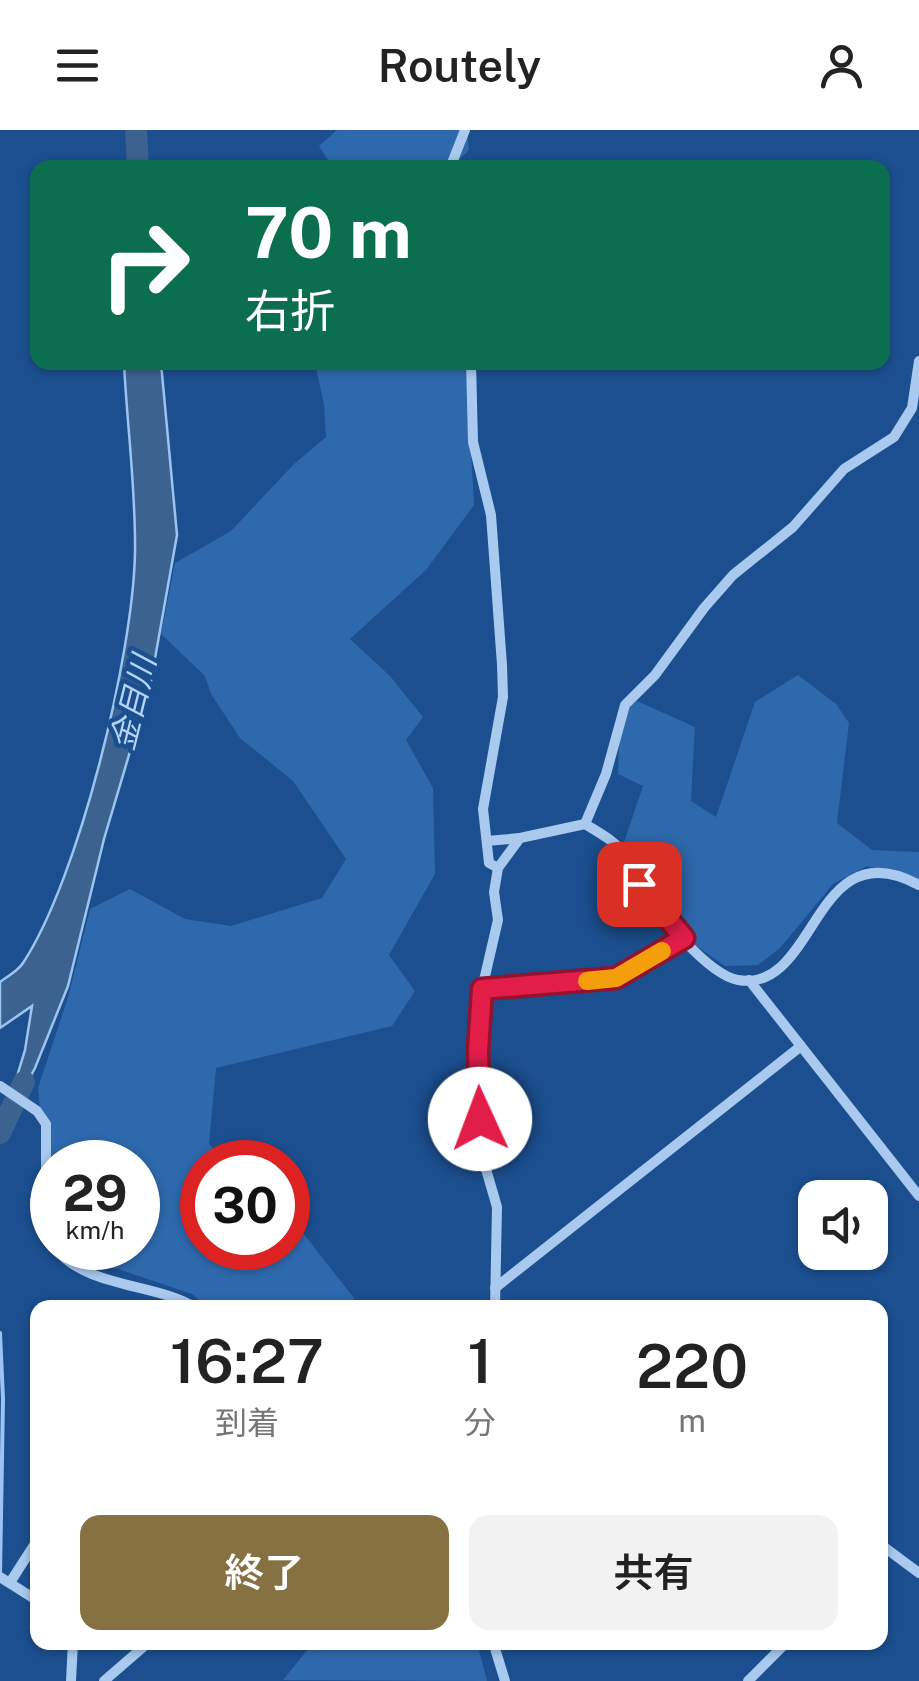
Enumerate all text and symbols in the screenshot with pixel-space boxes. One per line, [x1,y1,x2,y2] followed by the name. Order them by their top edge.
[50,38,105,93] icon: menu
[814,38,869,93] icon: person
[378,39,541,92] text: Routely
[245,191,412,274] text: 70 m
[80,200,210,330] icon: right
[245,284,335,337] text: 右折
[103,649,163,754] water label: 金目川
[597,842,682,927] pin
[612,857,667,912] icon: arrive
[428,1067,532,1171] position arrow
[180,1140,310,1270] speed limit sign: 30
[63,1163,127,1222] text: 29
[798,1180,888,1270] map controls
[798,1180,888,1270] button: sound
[66,1215,124,1245] text: km/h
[170,1326,324,1397] text: 16:27
[467,1326,493,1397] text: 1
[636,1331,748,1402] text: 220
[678,1402,706,1439] text: m
[215,1404,279,1441] text: 到着
[464,1404,496,1441] text: 分
[80,1515,449,1630] button: 終了
[469,1515,838,1630] button: 共有

